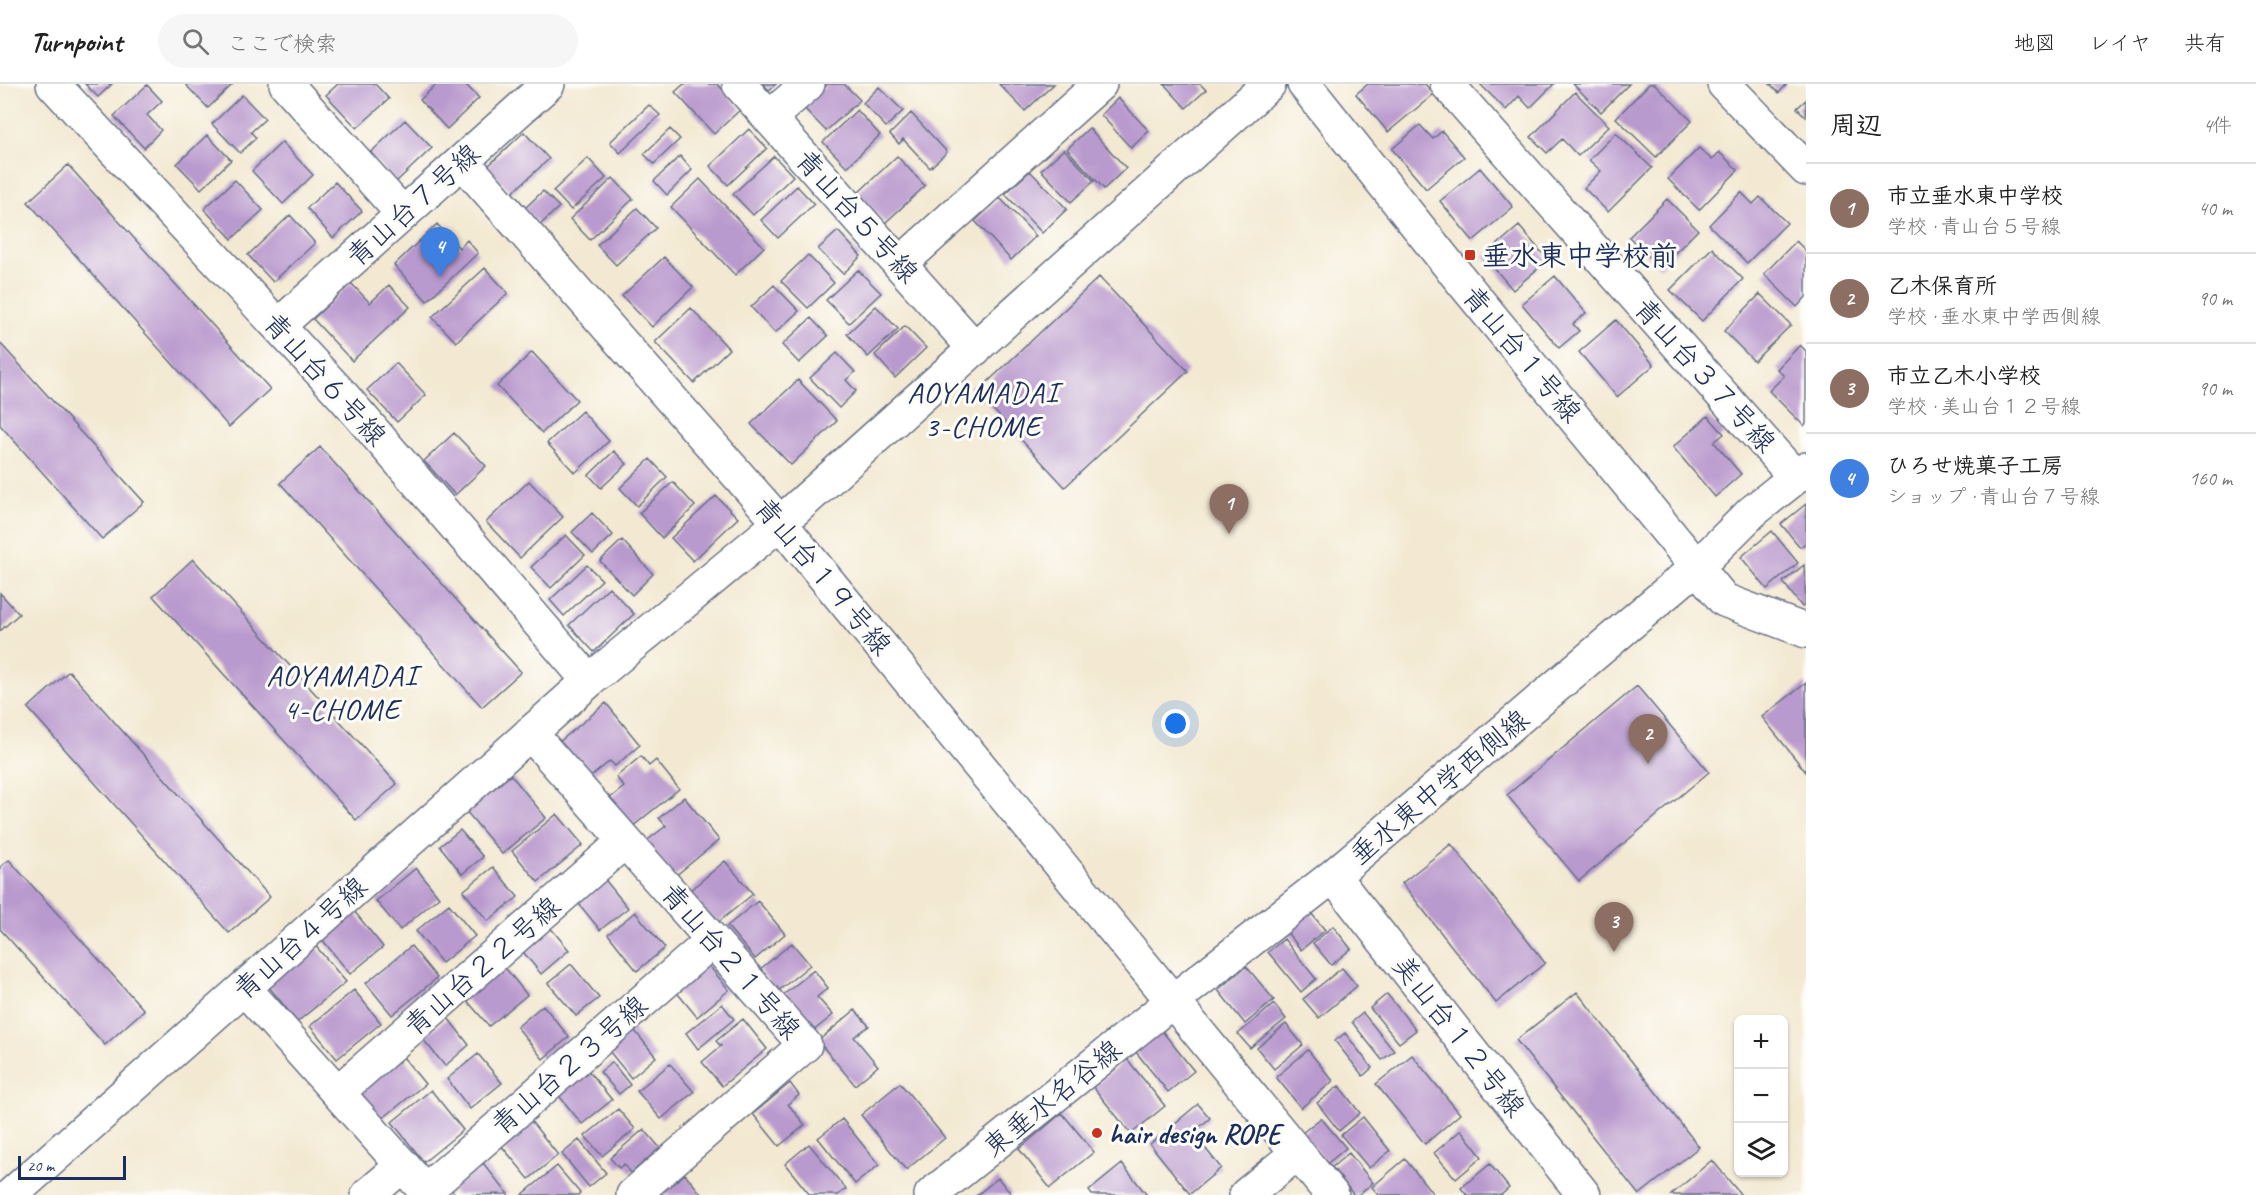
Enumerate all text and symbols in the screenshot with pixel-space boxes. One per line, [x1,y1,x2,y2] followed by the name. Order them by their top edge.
[158,14,578,68] search box
[30,24,122,59] text: Turnpoint
[179,25,212,58] icon: search
[227,30,337,58] text: ここで検索
[2014,30,2056,56] text: 地図
[2089,30,2151,56] text: レイヤ
[2184,30,2226,56] text: 共有
[1830,109,1882,142] text: 周辺
[2203,113,2232,138] text: 4件
[339,136,487,274] street label: 青山台７号線
[788,142,926,290] street label: 青山台５号線
[1887,182,2063,210] text: 市立垂水東中学校
[1845,196,1854,221] text: 1
[2198,196,2232,221] text: 40 m
[1887,214,2060,239] text: 学校 · 青山台５号線
[420,228,460,277] pin: 4
[1482,238,1678,273] place label: 垂水東中学校前
[1463,248,1477,262] marker: 垂水東中学校前
[1887,272,1997,300] text: 乙木保育所
[1455,278,1589,430] street label: 青山台１号線
[1845,286,1854,311] text: 2
[2198,286,2232,311] text: 90 m
[1626,290,1784,460] street label: 青山台３７号線
[1887,304,2100,329] text: 学校 · 垂水東中学西側線
[256,305,394,453] street label: 青山台６号線
[1887,362,2041,390] text: 市立乙木小学校
[907,373,1064,445] district label: AOYAMADAI 3-CHOME
[1845,376,1854,401] text: 3
[2198,376,2232,401] text: 90 m
[1887,394,2080,419] text: 学校 · 美山台１２号線
[1887,452,2063,480] text: ひろせ焼菓子工房
[1845,466,1854,491] text: 4
[2189,466,2232,491] text: 160 m
[1210,484,1248,534] pin: 1
[1887,484,2100,509] text: ショップ · 青山台７号線
[747,490,899,662] street label: 青山台１９号線
[266,656,423,728] district label: AOYAMADAI 4-CHOME
[1342,702,1536,872] street label: 垂水東中学西側線
[1161,709,1190,738] your location
[1628,714,1668,764] pin: 2
[226,869,374,1007] street label: 青山台４号線
[653,876,809,1046] street label: 青山台２１号線
[397,888,567,1044] street label: 青山台２２号線
[1594,902,1634,952] pin: 3
[1385,948,1533,1124] street label: 美山台１２号線
[484,987,654,1143] street label: 青山台２３号線
[1734,1015,1788,1177] map controls
[1734,1015,1788,1069] button: +
[976,1032,1128,1164] street label: 東垂水名谷線
[1734,1069,1788,1123] button: −
[1109,1116,1285,1151] place label: hair design ROPE
[1734,1123,1788,1177] button: layers
[1090,1126,1104,1140] marker: hair design ROPE
[18,1153,126,1180] scale bar
[27,1156,54,1176] text: 20 m

